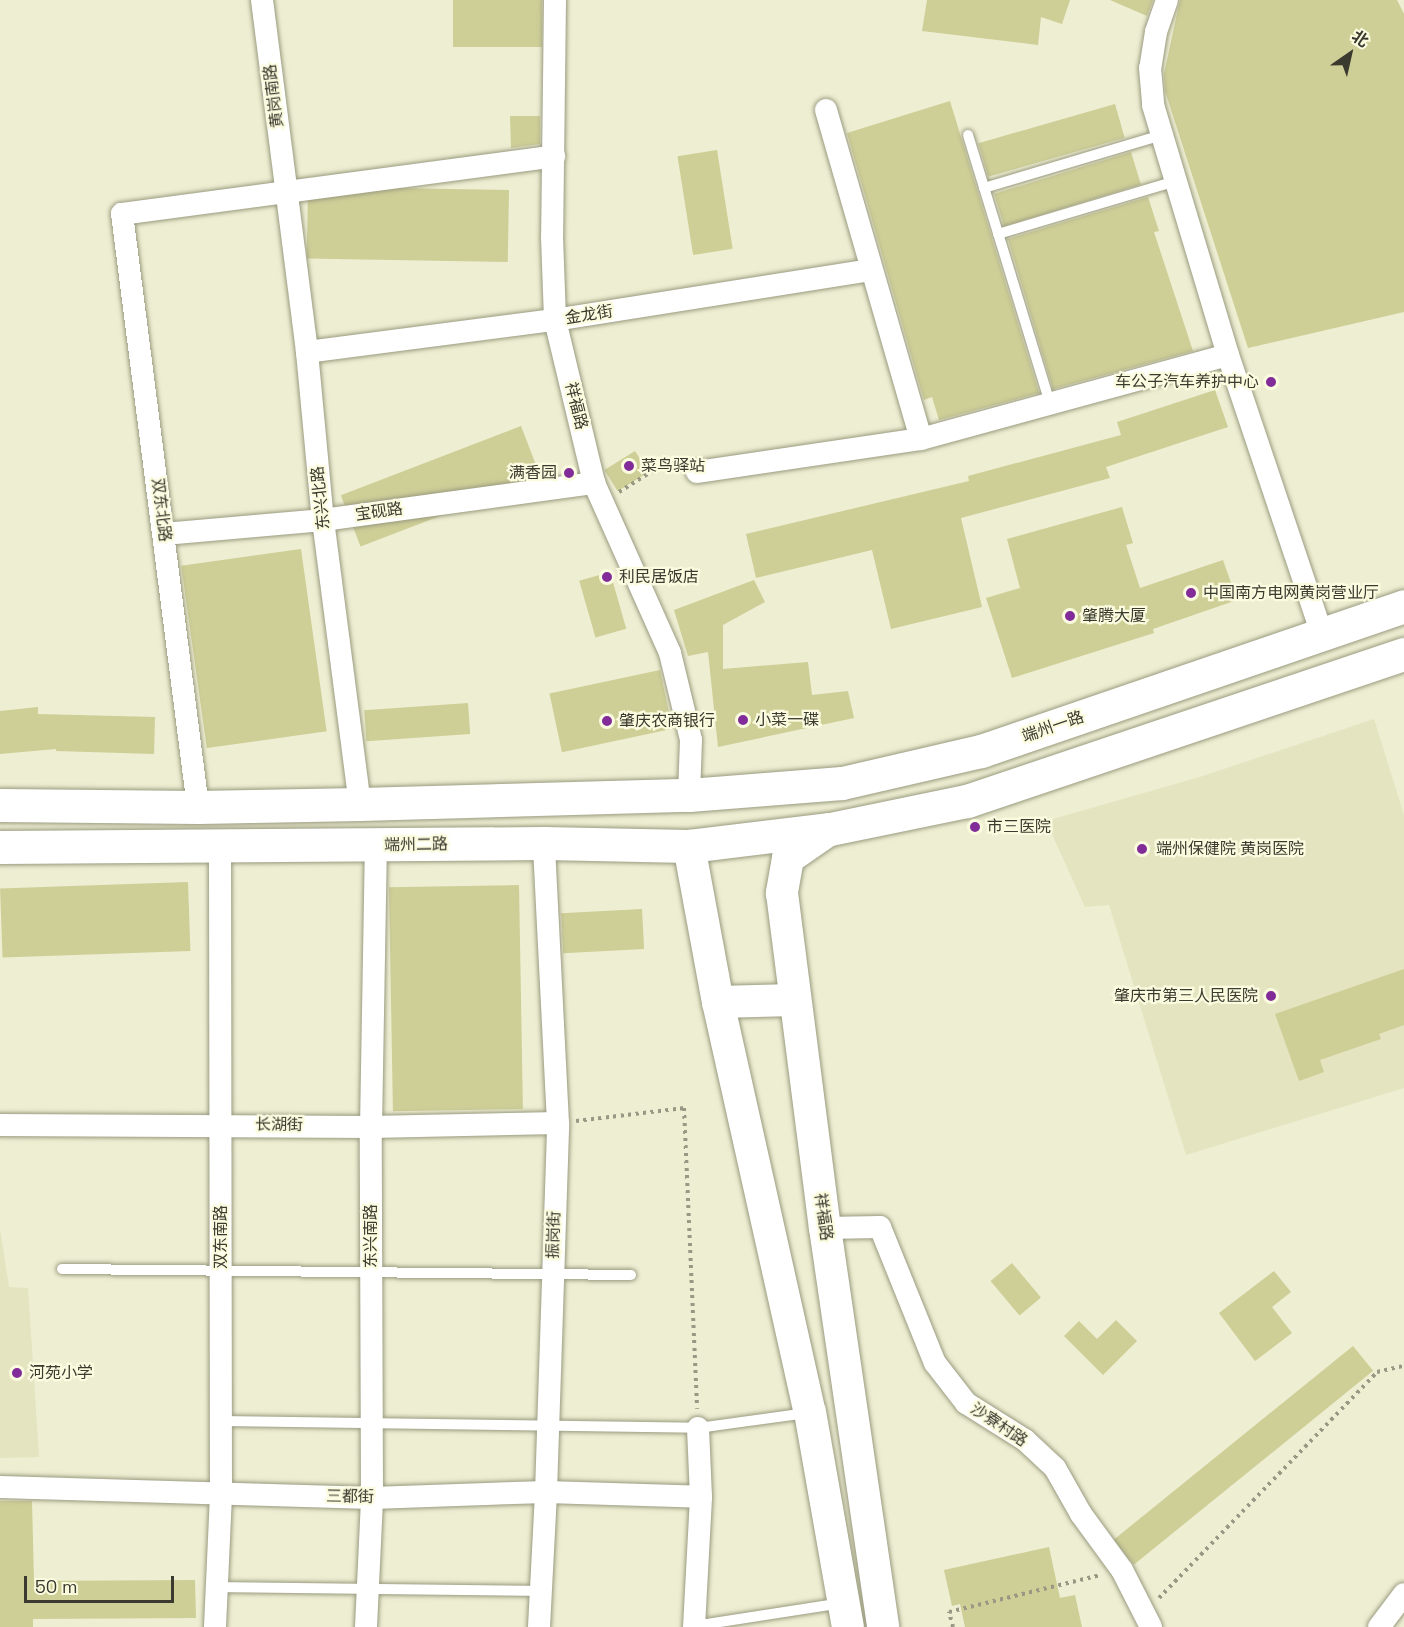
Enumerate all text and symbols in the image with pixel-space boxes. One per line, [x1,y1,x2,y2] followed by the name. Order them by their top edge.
[1320,24,1380,84] north arrow
[1348,25,1373,52] text: 北
[261,63,287,129] street label: 黄岗南路
[564,302,614,328] street label: 金龙街
[1115,372,1259,392] place label: 车公子汽车养护中心
[1264,375,1278,389] marker: 车公子汽车养护中心
[561,380,591,432] street label: 祥福路
[641,456,705,476] place label: 菜鸟驿站
[622,459,636,473] marker: 菜鸟驿站
[509,463,557,483] place label: 满香园
[308,465,334,531] street label: 东兴北路
[562,466,576,480] marker: 满香园
[148,477,174,543] street label: 双东北路
[354,499,404,525] street label: 宝砚路
[619,567,699,587] place label: 利民居饭店
[600,570,614,584] marker: 利民居饭店
[1203,583,1379,603] place label: 中国南方电网黄岗营业厅
[1184,586,1198,600] marker: 中国南方电网黄岗营业厅
[1082,606,1146,626] place label: 肇腾大厦
[1063,609,1077,623] marker: 肇腾大厦
[1020,708,1086,746] street label: 端州一路
[755,710,819,730] place label: 小菜一碟
[619,711,715,731] place label: 肇庆农商银行
[736,713,750,727] marker: 小菜一碟
[600,714,614,728] marker: 肇庆农商银行
[987,817,1051,837] place label: 市三医院
[968,820,982,834] marker: 市三医院
[384,835,448,855] street label: 端州二路
[1156,839,1304,859] place label: 端州保健院 黄岗医院
[1133,840,1151,858] marker: 端州保健院 黄岗医院
[1114,986,1258,1006] place label: 肇庆市第三人民医院
[1262,987,1280,1005] marker: 肇庆市第三人民医院
[255,1115,303,1135] street label: 长湖街
[810,1192,836,1242] street label: 祥福路
[361,1204,381,1268] street label: 东兴南路
[211,1205,231,1269] street label: 双东南路
[544,1211,564,1259] street label: 振岗街
[29,1363,93,1383] place label: 河苑小学
[10,1366,24,1380] marker: 河苑小学
[967,1399,1031,1451] street label: 沙寮村路
[326,1487,374,1507] street label: 三都街
[27,1564,177,1602] scale bar
[35,1575,77,1598] text: 50 m

